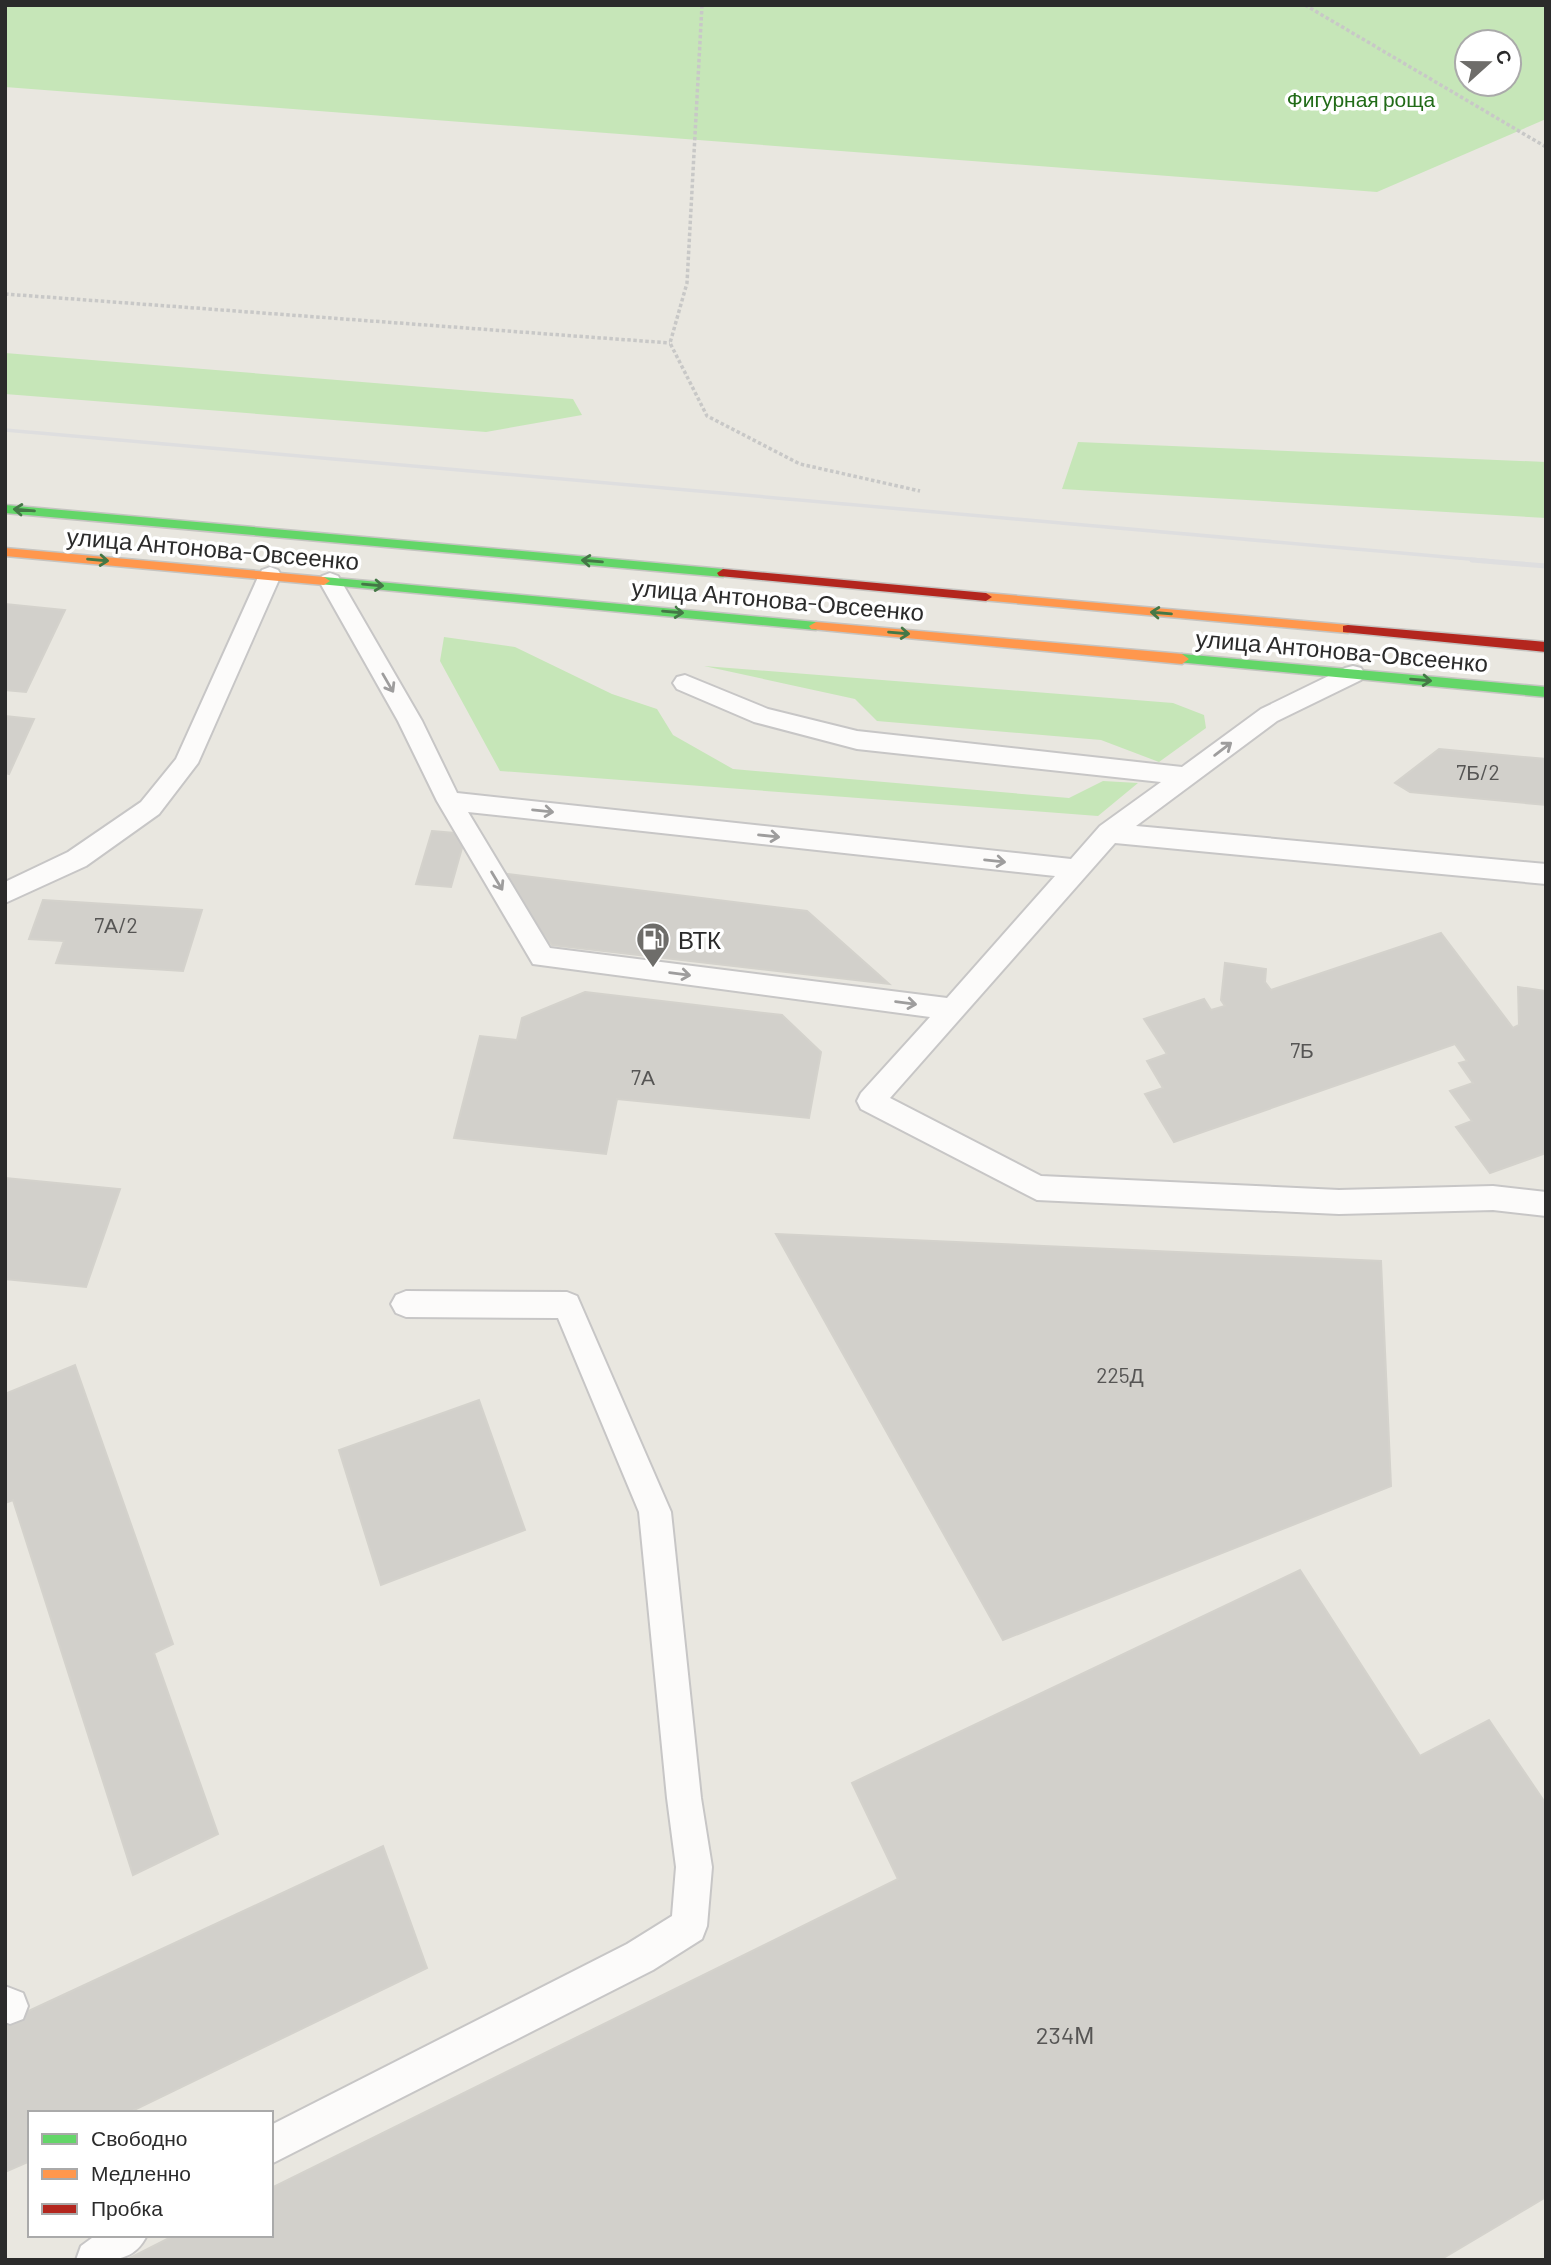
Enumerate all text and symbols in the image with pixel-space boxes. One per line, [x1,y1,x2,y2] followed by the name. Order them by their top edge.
[1453,28,1523,98] north arrow
[1491,46,1518,68] text: С
[1287,86,1436,111] park label: Фигурная роща
[13,503,36,516] one-way arrow
[66,521,360,575] street label: улица Антонова-Овсеенко
[86,554,108,567] one-way arrow
[582,554,604,567] one-way arrow
[631,572,925,626] street label: улица Антонова-Овсеенко
[361,579,384,592] one-way arrow
[661,606,684,619] one-way arrow
[1150,606,1172,619] one-way arrow
[1195,623,1489,677] street label: улица Антонова-Овсеенко
[888,627,910,640] one-way arrow
[382,672,395,693] one-way arrow
[1409,674,1432,687] one-way arrow
[1213,741,1232,756] one-way arrow
[1456,759,1500,784] house number: 7Б/2
[531,805,554,818] one-way arrow
[757,830,780,843] one-way arrow
[984,854,1006,867] one-way arrow
[490,870,504,890] one-way arrow
[94,912,138,937] house number: 7А/2
[634,920,672,969] fuel station icon: ВТК
[678,925,721,954] place label: ВТК
[668,968,691,981] one-way arrow
[894,997,917,1010] one-way arrow
[1290,1037,1314,1062] house number: 7Б
[631,1064,655,1089] house number: 7А
[1096,1362,1144,1387] house number: 225Д
[1036,2020,1094,2049] house number: 234М
[28,2111,273,2237] legend
[91,2125,188,2150] text: Свободно
[91,2160,191,2185] text: Медленно
[91,2195,163,2220] text: Пробка

